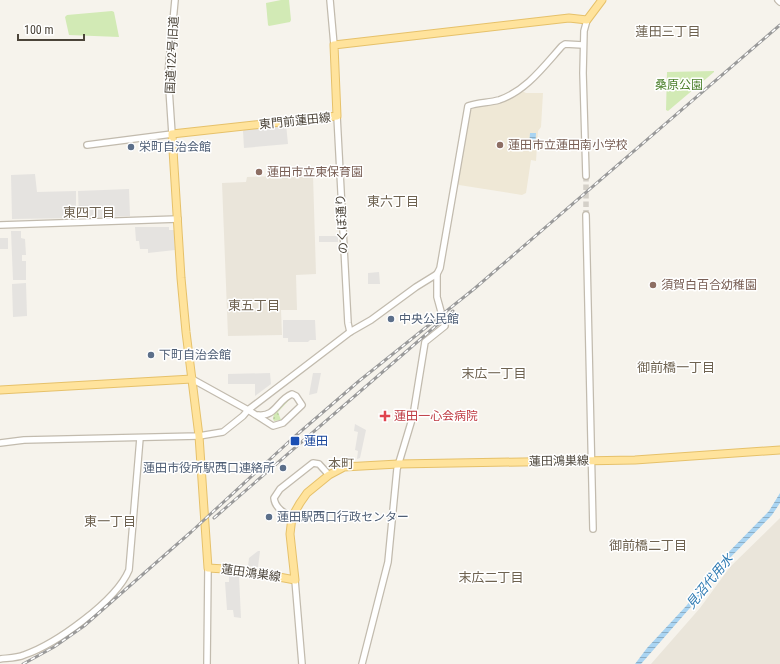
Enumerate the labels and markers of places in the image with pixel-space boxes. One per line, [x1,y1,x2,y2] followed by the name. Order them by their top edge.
[508,138,628,152] place label: 蓮田市立蓮田南小学校
[139,140,211,154] place label: 栄町自治会館
[495,140,505,150] marker: 蓮田市立蓮田南小学校
[126,142,136,152] marker: 栄町自治会館
[267,165,363,179] place label: 蓮田市立東保育園
[254,167,264,177] marker: 蓮田市立東保育園
[661,278,757,292] place label: 須賀白百合幼稚園
[648,280,658,290] marker: 須賀白百合幼稚園
[399,312,459,326] place label: 中央公民館
[386,314,396,324] marker: 中央公民館
[159,348,231,362] place label: 下町自治会館
[146,350,156,360] marker: 下町自治会館
[394,409,478,423] place label: 蓮田一心会病院
[379,410,391,422] marker: 蓮田一心会病院
[304,434,328,448] place label: 蓮田
[289,435,301,447] marker: 蓮田
[143,461,275,475] place label: 蓮田市役所駅西口連絡所
[278,463,288,473] marker: 蓮田市役所駅西口連絡所
[277,510,409,524] place label: 蓮田駅西口行政センター
[264,512,274,522] marker: 蓮田駅西口行政センター

